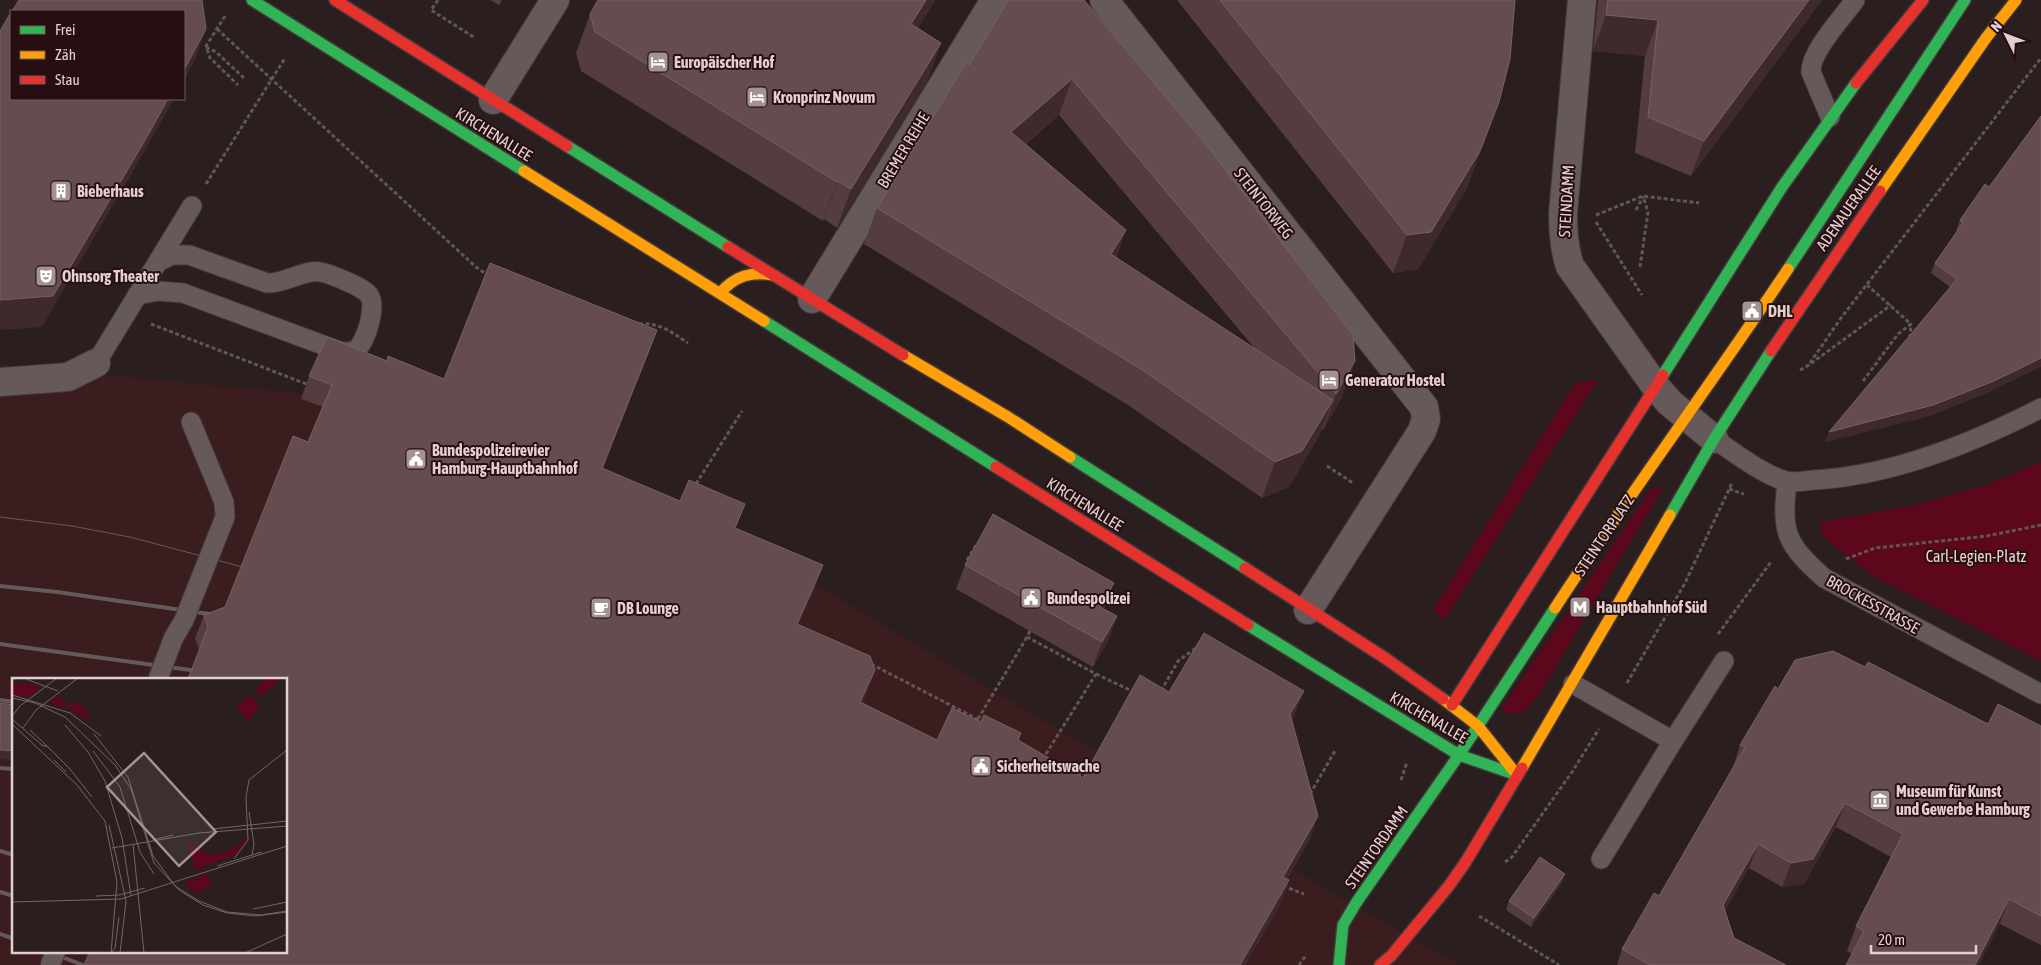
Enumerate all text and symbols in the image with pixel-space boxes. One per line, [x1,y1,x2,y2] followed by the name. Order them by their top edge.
[10,10,185,100] legend
[1981,10,2031,60] north arrow
[1988,18,2005,35] text: N
[55,21,75,38] text: Frei
[55,46,76,63] text: Zäh
[646,50,670,74] hotel icon: Europäischer Hof
[674,53,775,71] place label: Europäischer Hof
[55,71,80,88] text: Stau
[745,85,769,109] hotel icon: Kronprinz Novum
[773,88,875,106] place label: Kronprinz Novum
[453,103,536,165] street label: KIRCHENALLEE
[873,109,933,191] street label: BREMER REIHE
[1812,162,1884,254] street label: ADENAUERALLEE
[1231,164,1297,242] street label: STEINTORWEG
[1555,164,1577,238] street label: STEINDAMM
[49,179,73,203] building icon: Bieberhaus
[77,182,144,200] place label: Bieberhaus
[34,264,58,288] theatre icon: Ohnsorg Theater
[62,267,159,285] place label: Ohnsorg Theater
[1740,299,1764,323] public building icon: DHL
[1768,302,1793,320] place label: DHL
[1317,368,1341,392] hotel icon: Generator Hostel
[1345,371,1446,389] place label: Generator Hostel
[432,441,578,477] place label: Bundespolizeirevier Hamburg-Hauptbahnhof
[404,447,428,471] public building icon: Bundespolizeirevier Hamburg-Hauptbahnhof
[1044,473,1127,535] street label: KIRCHENALLEE
[1570,491,1638,579] street label: STEINTORPLATZ
[1926,547,2027,566] park label: Carl-Legien-Platz
[1824,571,1923,637] street label: BROCKESSTRASSE
[1019,586,1043,610] public building icon: Bundespolizei
[1047,589,1130,607] place label: Bundespolizei
[1568,595,1592,619] metro station icon: Hauptbahnhof Süd
[589,596,613,620] cafe icon: DB Lounge
[1596,598,1708,616] place label: Hauptbahnhof Süd
[617,599,679,617] place label: DB Lounge
[12,678,288,952] inset map
[1387,688,1471,746] street label: KIRCHENALLEE
[969,754,993,778] public building icon: Sicherheitswache
[997,757,1100,775] place label: Sicherheitswache
[1896,782,2030,818] place label: Museum für Kunst und Gewerbe Hamburg
[1868,788,1892,812] museum icon: Museum für Kunst und Gewerbe Hamburg
[1341,802,1411,892] street label: STEINTORDAMM
[1871,922,1976,954] scale bar
[1878,931,1905,948] text: 20 m

